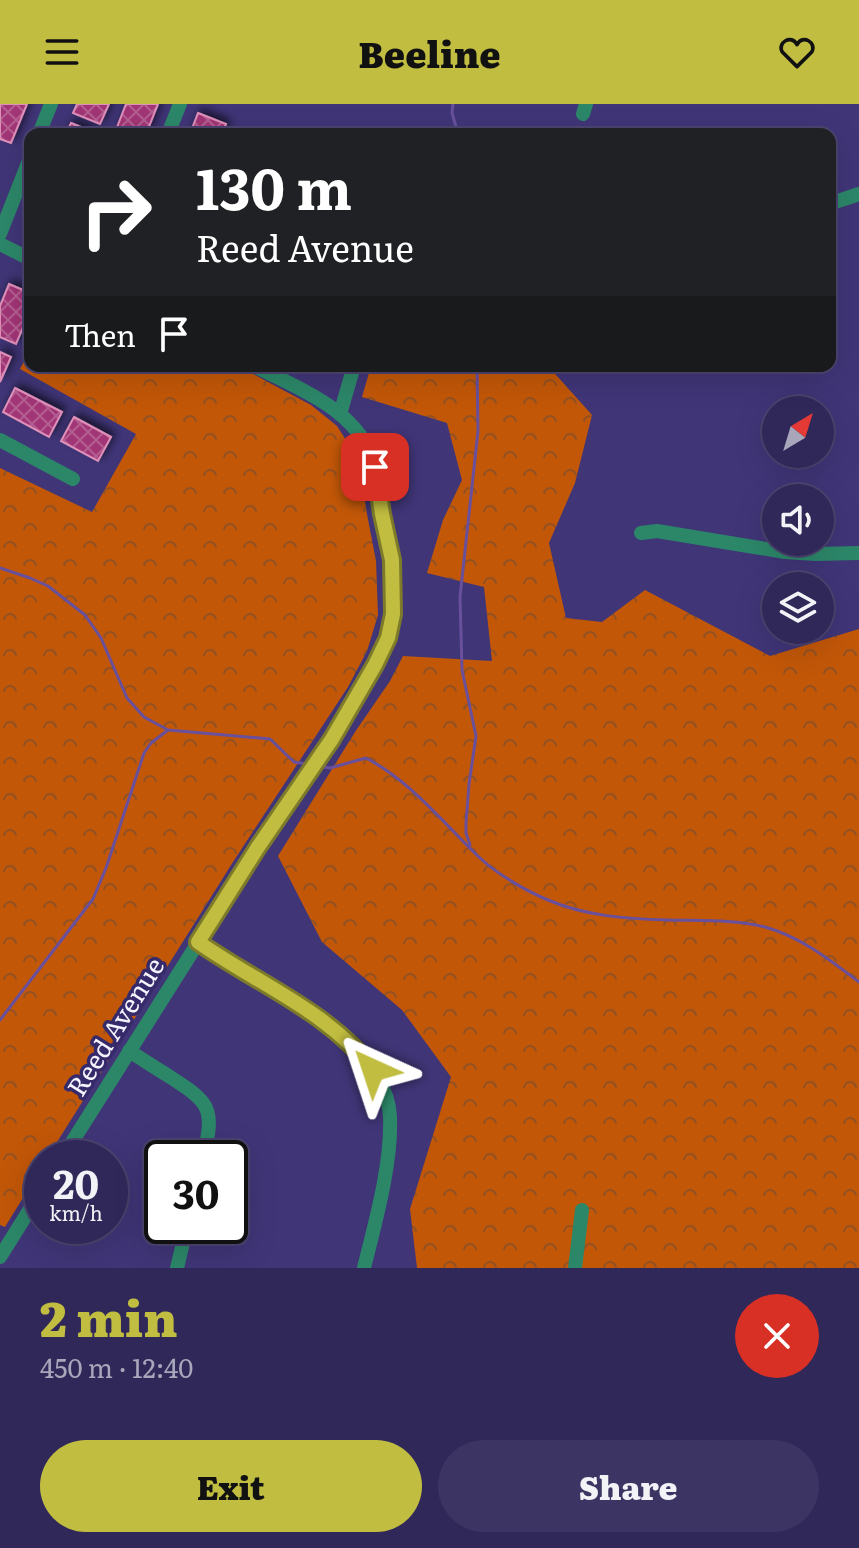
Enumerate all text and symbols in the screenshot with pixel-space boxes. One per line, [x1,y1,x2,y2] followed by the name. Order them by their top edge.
[358,26,501,79] text: Beeline
[40,30,84,74] icon: menu
[775,30,819,74] icon: heart
[196,144,352,227] text: 130 m
[64,160,168,264] icon: right
[196,220,414,273] text: Reed Avenue
[64,312,136,356] text: Then
[152,312,196,356] icon: arrive
[762,396,834,468] north arrow
[762,396,834,644] map controls
[341,433,409,501] pin
[353,445,397,489] icon: arrive
[762,484,834,556] button: sound
[762,572,834,644] button: layers
[56,949,172,1103] street label: Reed Avenue
[331,1028,415,1112] position arrow
[144,1140,248,1244] speed limit sign: 30
[53,1152,99,1211] text: 20
[49,1197,103,1227] text: km/h
[40,1281,178,1352] text: 2 min
[735,1294,819,1378] button: close
[40,1347,193,1386] text: 450 m · 12:40
[40,1440,422,1532] button: Exit
[438,1440,819,1532] button: Share

